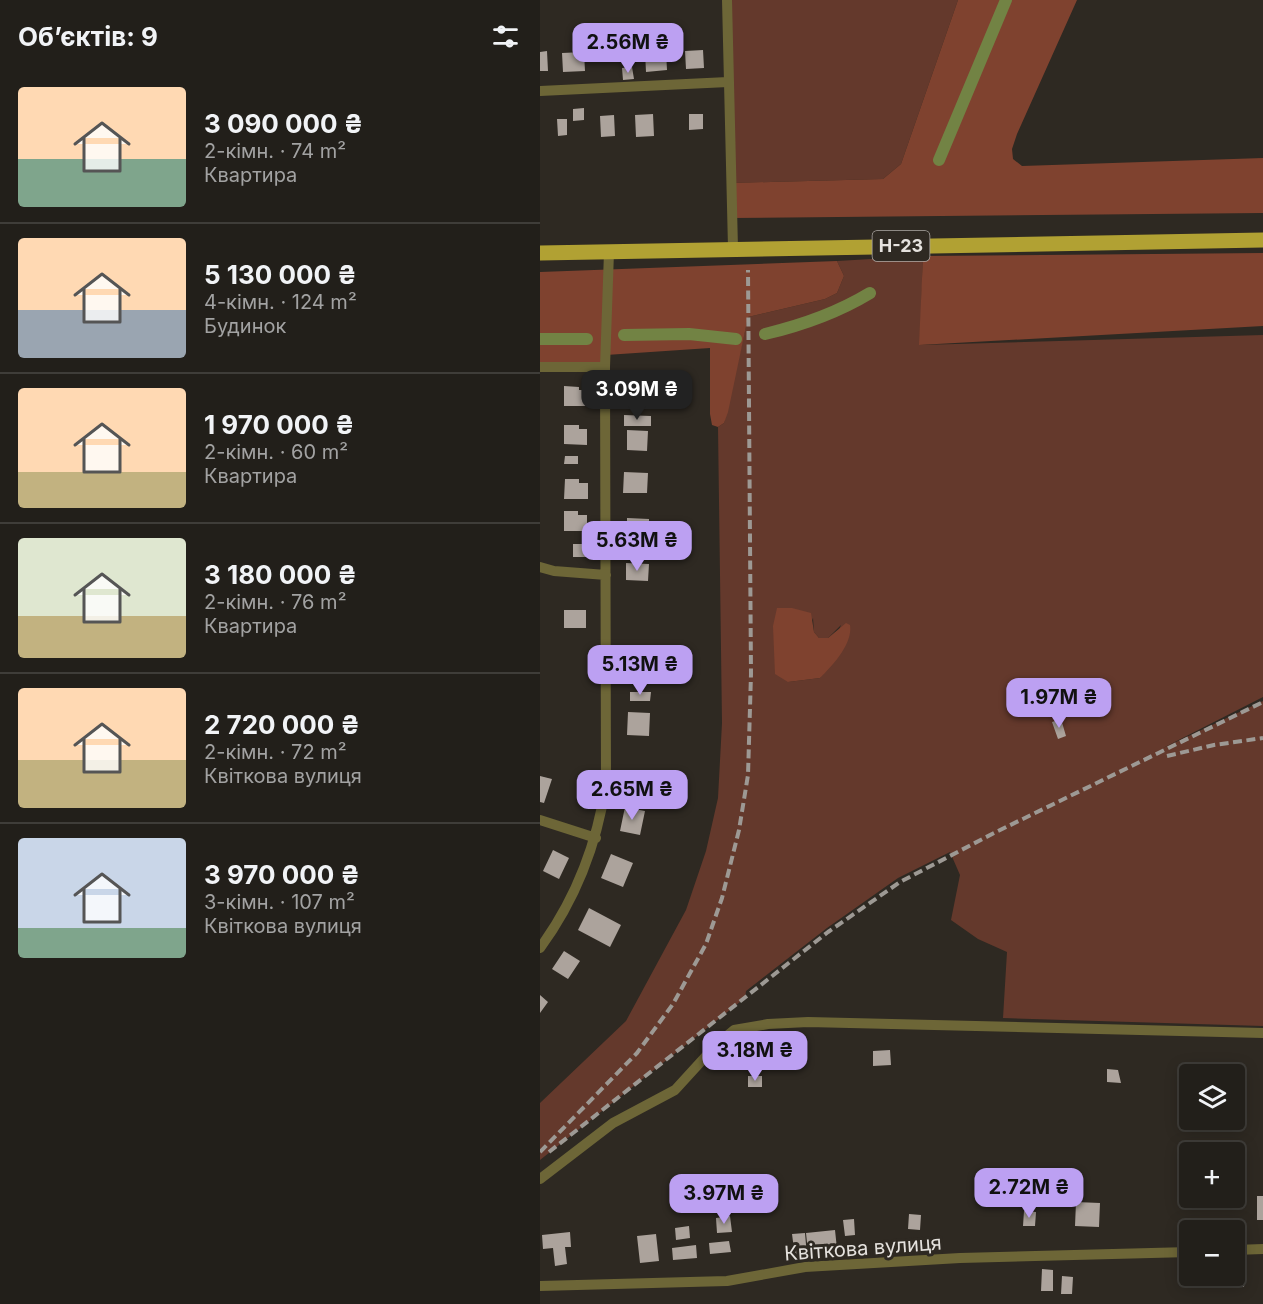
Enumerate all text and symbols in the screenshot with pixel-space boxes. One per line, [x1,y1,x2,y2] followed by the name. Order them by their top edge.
[489,20,522,53] icon: filters
[18,21,158,52] text: Об’єктів: 9
[573,23,683,74] pin: 2.56M ₴
[586,30,670,54] text: 2.56M ₴
[204,108,363,139] text: 3 090 000 ₴
[66,111,138,183] icon: home
[204,139,346,163] text: 2-кімн. · 74 m²
[204,163,297,187] text: Квартира
[872,231,929,261] road number: Н-23
[204,259,356,290] text: 5 130 000 ₴
[66,262,138,334] icon: home
[204,290,357,314] text: 4-кімн. · 124 m²
[204,314,286,338] text: Будинок
[582,370,692,421] pin: 3.09M ₴
[595,377,679,401] text: 3.09M ₴
[204,409,354,440] text: 1 970 000 ₴
[66,412,138,484] icon: home
[204,440,348,464] text: 2-кімн. · 60 m²
[204,464,297,488] text: Квартира
[582,521,692,572] pin: 5.63M ₴
[596,528,678,552] text: 5.63M ₴
[204,559,357,590] text: 3 180 000 ₴
[66,562,138,634] icon: home
[204,590,346,614] text: 2-кімн. · 76 m²
[204,614,297,638] text: Квартира
[585,645,695,696] pin: 5.13M ₴
[602,652,678,676] text: 5.13M ₴
[1004,678,1114,729] pin: 1.97M ₴
[1020,685,1098,709] text: 1.97M ₴
[204,709,360,740] text: 2 720 000 ₴
[66,712,138,784] icon: home
[204,740,347,764] text: 2-кімн. · 72 m²
[204,764,362,788] text: Квіткова вулиця
[577,770,687,821] pin: 2.65M ₴
[591,777,673,801] text: 2.65M ₴
[204,859,360,890] text: 3 970 000 ₴
[66,862,138,934] icon: home
[204,890,355,914] text: 3-кімн. · 107 m²
[204,914,362,938] text: Квіткова вулиця
[700,1031,810,1082] pin: 3.18M ₴
[716,1038,794,1062] text: 3.18M ₴
[1179,1064,1245,1286] map controls
[1179,1064,1245,1130] button: layers
[1179,1142,1245,1208] button: +
[974,1168,1084,1219] pin: 2.72M ₴
[669,1174,779,1225] pin: 3.97M ₴
[988,1175,1070,1199] text: 2.72M ₴
[683,1181,765,1205] text: 3.97M ₴
[1179,1220,1245,1286] button: −
[783,1231,943,1265] street label: Квіткова вулиця

